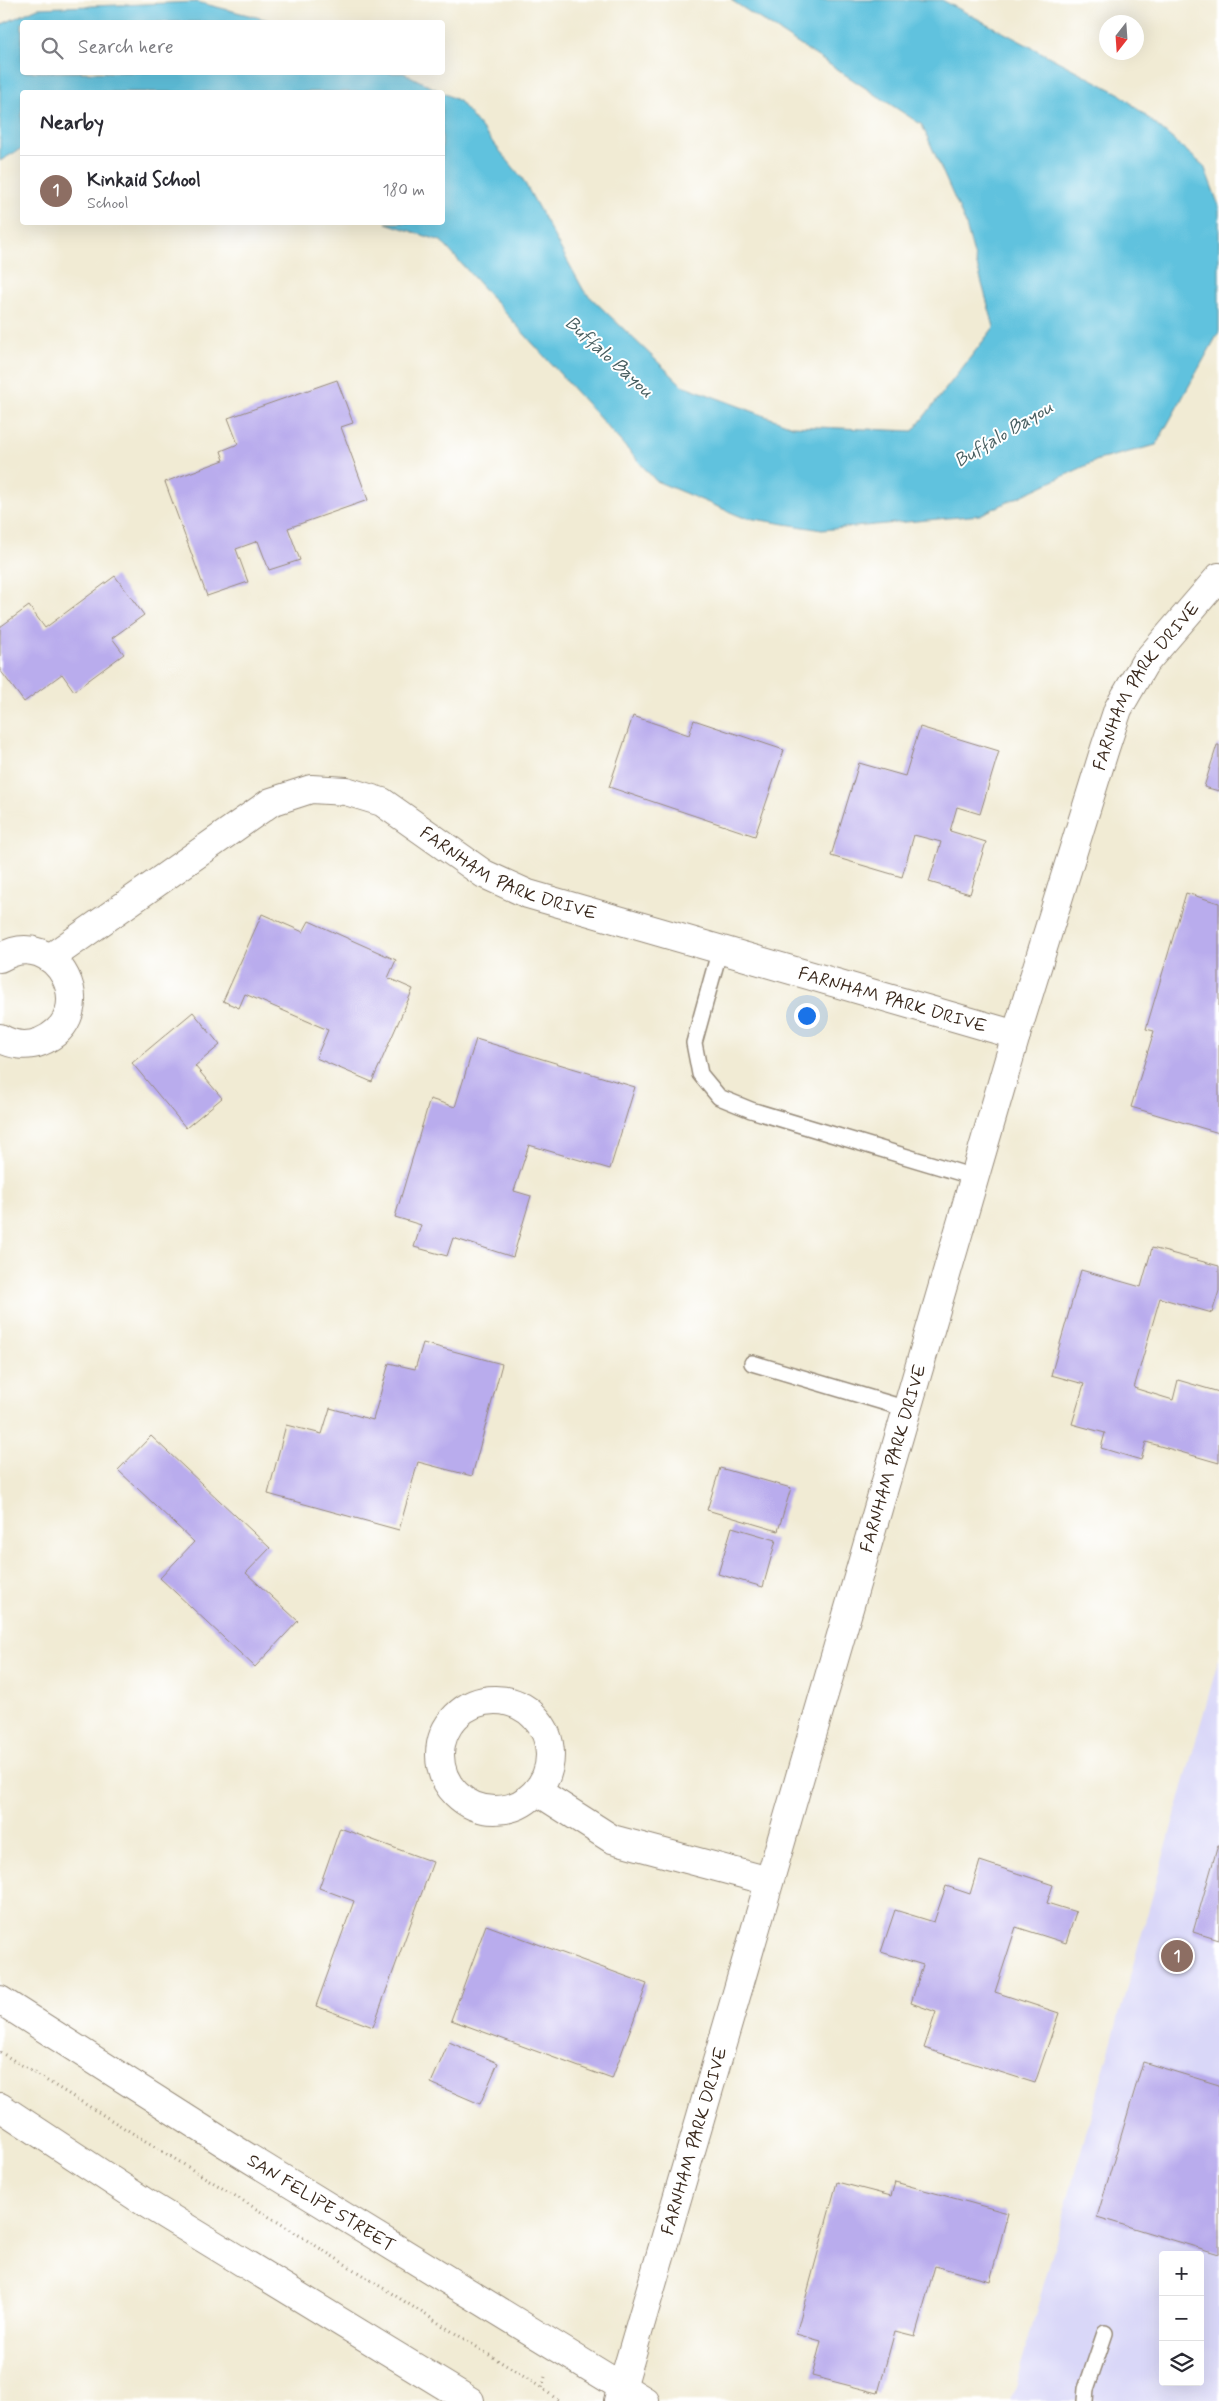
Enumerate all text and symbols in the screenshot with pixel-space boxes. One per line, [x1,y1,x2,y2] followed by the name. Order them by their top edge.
[1099,15,1144,60] north arrow
[20,20,445,75] search box
[38,34,66,62] icon: search
[78,35,174,60] text: Search here
[40,109,104,137] text: Nearby
[87,168,201,193] text: Kinkaid School
[52,180,60,201] text: 1
[382,180,425,201] text: 180 m
[87,193,128,214] text: School
[559,311,659,404] water label: Buffalo Bayou
[950,395,1058,474] water label: Buffalo Bayou
[1088,597,1206,774] street label: FARNHAM PARK DRIVE
[415,821,600,926] street label: FARNHAM PARK DRIVE
[795,962,990,1039] street label: FARNHAM PARK DRIVE
[794,1003,820,1029] your location
[855,1361,933,1555] street label: FARNHAM PARK DRIVE
[1161,1937,1193,1975] pin: 1
[656,2044,734,2238] street label: FARNHAM PARK DRIVE
[242,2149,400,2258] street label: SAN FELIPE STREET
[1159,2251,1204,2386] map controls
[1159,2251,1204,2296] button: +
[1159,2296,1204,2341] button: −
[1159,2341,1204,2386] button: layers

